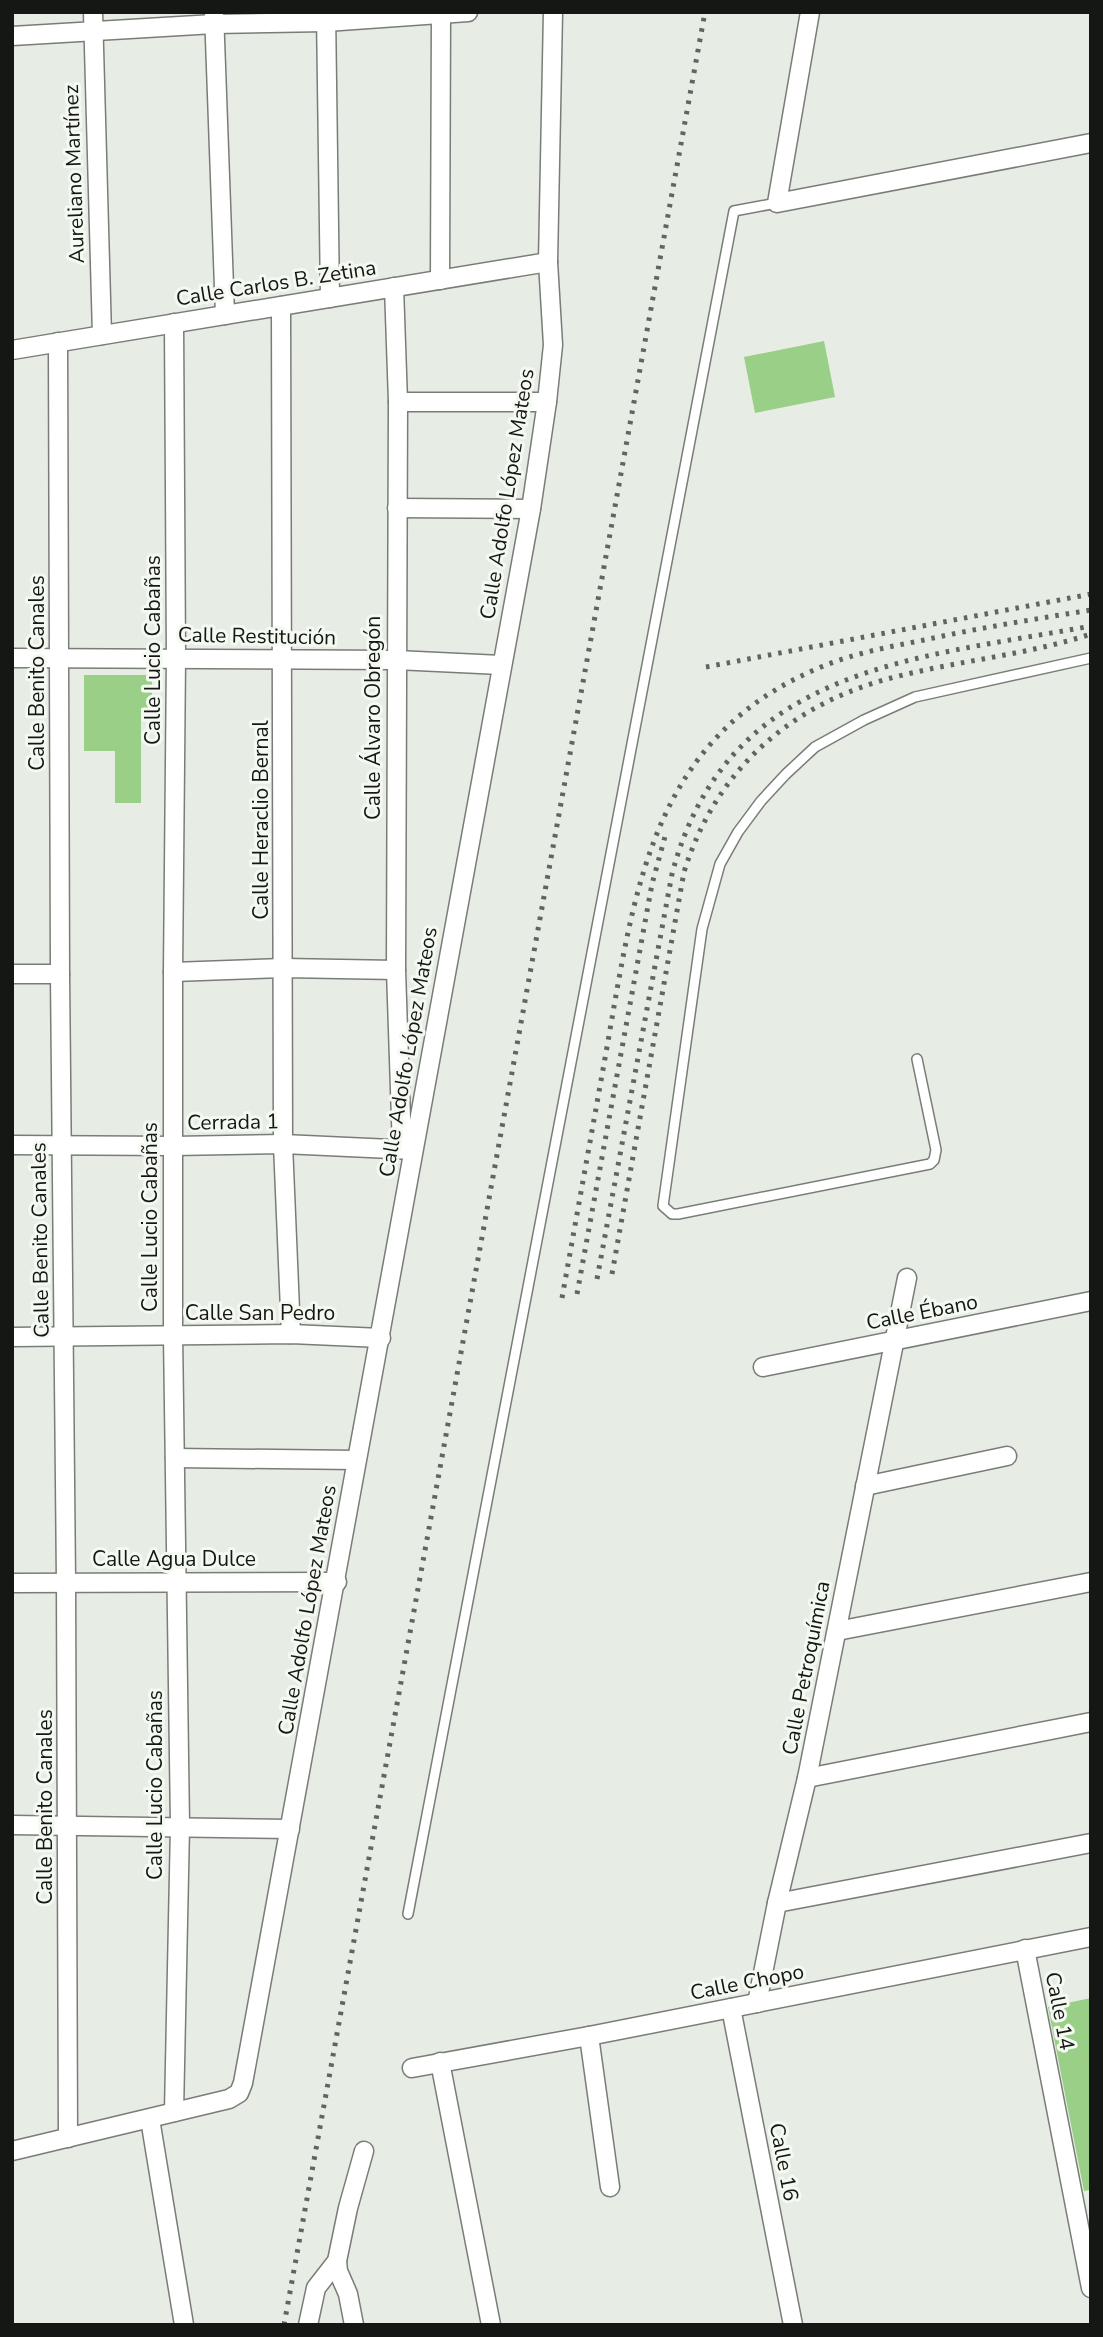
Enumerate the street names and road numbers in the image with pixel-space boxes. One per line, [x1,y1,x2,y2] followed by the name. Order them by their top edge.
[57,84,91,264] street label: Aureliano Martínez
[174,253,378,313] street label: Calle Carlos B. Zetina
[473,367,541,621] street label: Calle Adolfo López Mateos
[139,555,167,745] street label: Calle Lucio Cabañas
[23,575,51,771] street label: Calle Benito Canales
[359,616,387,820] street label: Calle Álvaro Obregón
[178,621,336,651] street label: Calle Restitución
[247,719,275,920] street label: Calle Heraclio Bernal
[372,925,444,1179] street label: Calle Adolfo López Mateos
[187,1107,279,1137] street label: Cerrada 1
[136,1122,164,1312] street label: Calle Lucio Cabañas
[24,1142,56,1338] street label: Calle Benito Canales
[864,1287,980,1337] street label: Calle Ébano
[185,1299,335,1327] street label: Calle San Pedro
[271,1483,343,1737] street label: Calle Adolfo López Mateos
[92,1545,256,1573] street label: Calle Agua Dulce
[775,1579,837,1757] street label: Calle Petroquímica
[141,1690,169,1880] street label: Calle Lucio Cabañas
[31,1709,59,1905] street label: Calle Benito Canales
[688,1957,806,2007] street label: Calle Chopo
[1039,1970,1081,2052] street label: Calle 14
[763,2121,805,2203] street label: Calle 16

